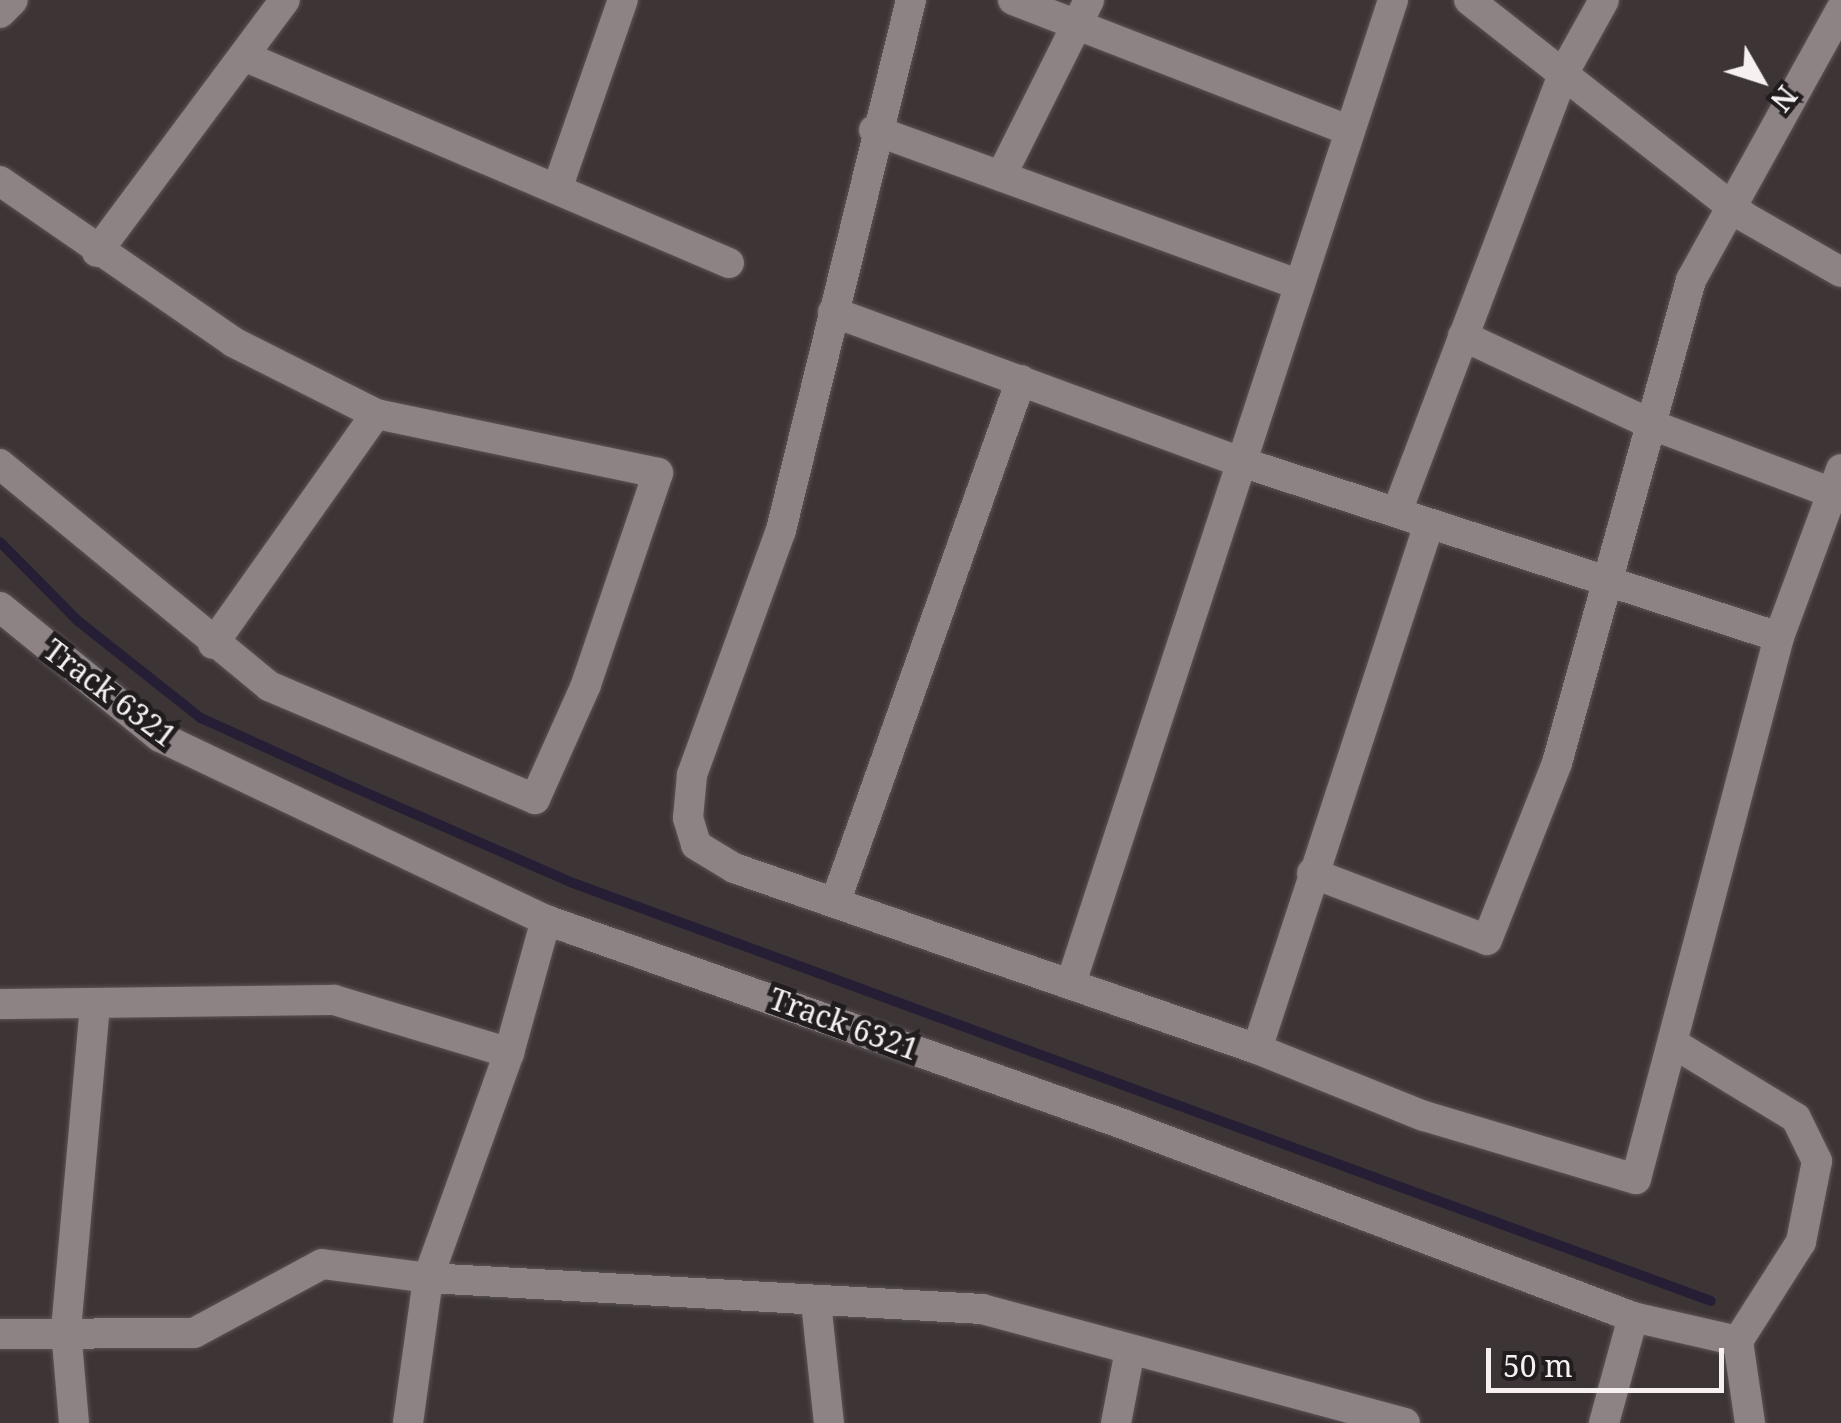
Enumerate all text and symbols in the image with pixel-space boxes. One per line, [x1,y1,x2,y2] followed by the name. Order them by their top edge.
[1711,30,1811,130] north arrow
[1763,78,1806,119] text: N
[37,632,183,754] street label: Track 6321
[765,980,923,1068] street label: Track 6321
[1491,1328,1728,1390] scale bar
[1503,1345,1573,1386] text: 50 m

